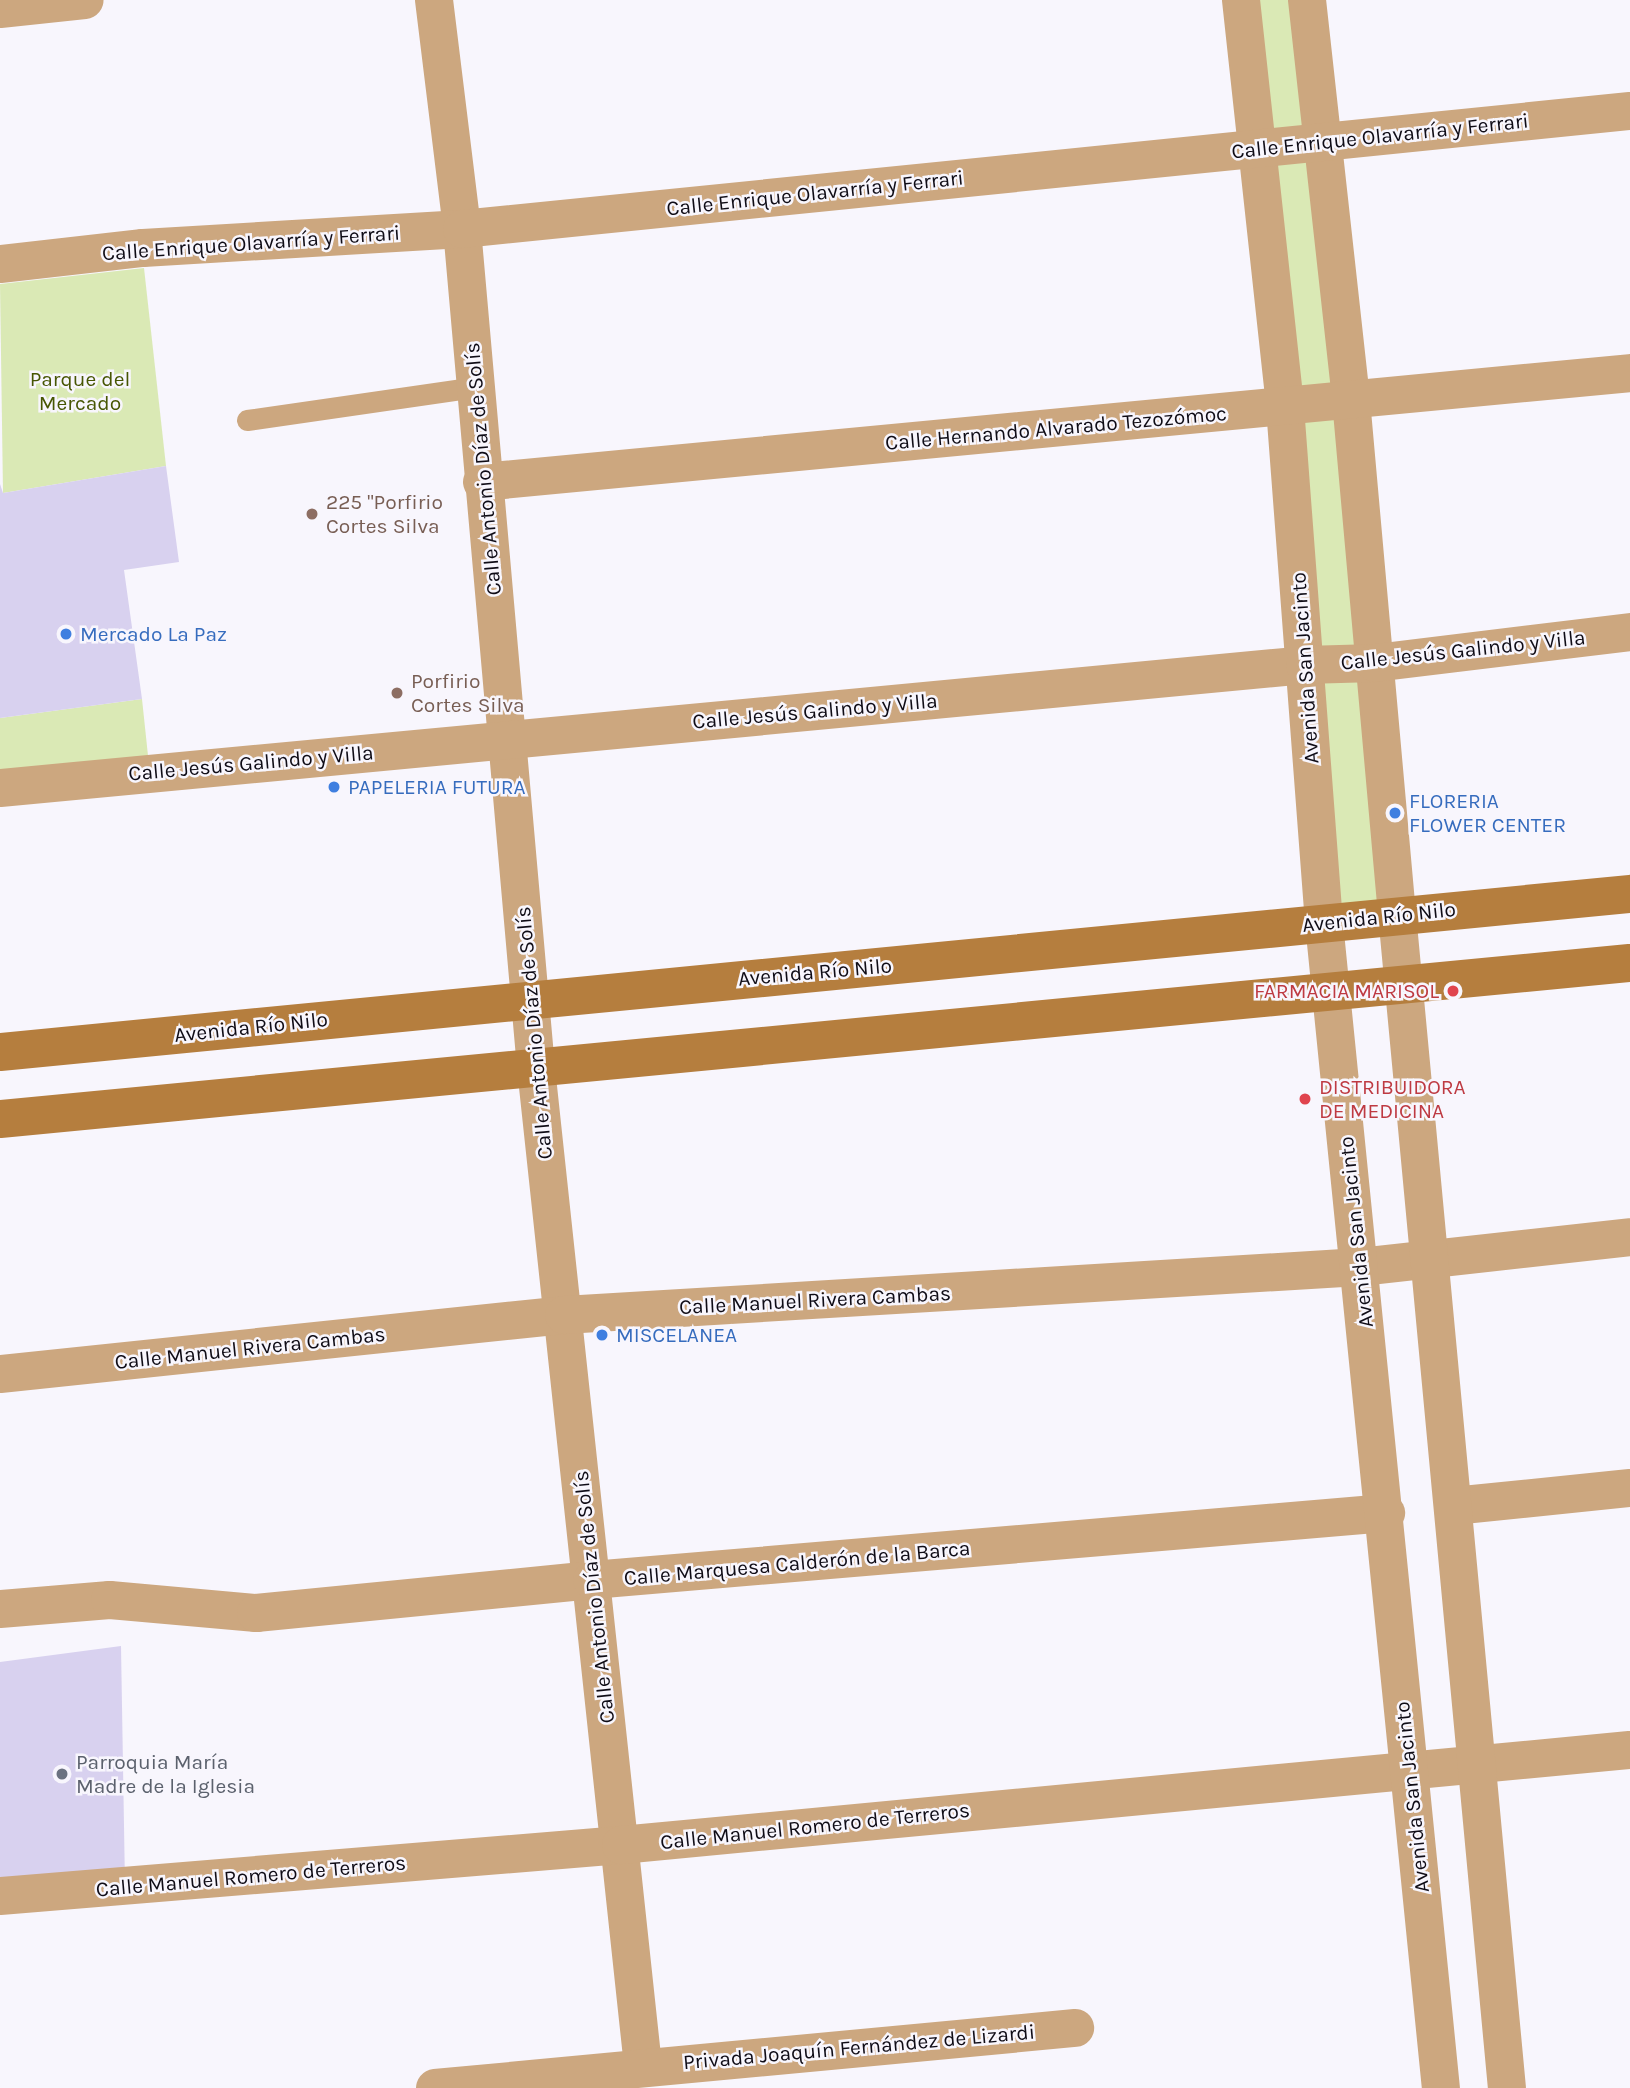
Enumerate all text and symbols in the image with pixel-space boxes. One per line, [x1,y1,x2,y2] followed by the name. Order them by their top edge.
[1230,108,1530,164] street label: Calle Enrique Olavarría y Ferrari
[665,165,965,221] street label: Calle Enrique Olavarría y Ferrari
[101,220,401,266] street label: Calle Enrique Olavarría y Ferrari
[459,342,507,596] street label: Calle Antonio Díaz de Solís
[30,366,130,416] park label: Parque del Mercado
[884,401,1228,455] street label: Calle Hernando Alvarado Tezozómoc
[326,489,443,539] place label: 225 "Porfirio Cortes Silva
[304,506,320,522] marker: 225 "Porfirio Cortes Silva
[1286,571,1324,765] street label: Avenida San Jacinto
[80,621,227,647] place label: Mercado La Paz
[1339,625,1587,675] street label: Calle Jesús Galindo y Villa
[58,626,74,642] marker: Mercado La Paz
[411,668,525,718] place label: Porfirio Cortes Silva
[389,685,405,701] marker: Porfirio Cortes Silva
[691,688,939,734] street label: Calle Jesús Galindo y Villa
[127,740,375,786] street label: Calle Jesús Galindo y Villa
[348,774,526,800] place label: PAPELERIA FUTURA
[326,779,342,795] marker: PAPELERIA FUTURA
[1409,788,1566,838] place label: FLORERIA FLOWER CENTER
[1387,805,1403,821] marker: FLORERIA FLOWER CENTER
[1301,896,1457,938] street label: Avenida Río Nilo
[510,906,558,1160] street label: Calle Antonio Díaz de Solís
[737,953,893,991] street label: Avenida Río Nilo
[1254,978,1439,1004] place label: FARMACIA MARISOL
[1445,983,1461,999] marker: FARMACIA MARISOL
[173,1006,329,1048] street label: Avenida Río Nilo
[1319,1074,1466,1124] place label: DISTRIBUIDORA DE MEDICINA
[1297,1091,1313,1107] marker: DISTRIBUIDORA DE MEDICINA
[1333,1135,1379,1329] street label: Avenida San Jacinto
[678,1280,952,1320] street label: Calle Manuel Rivera Cambas
[113,1321,387,1375] street label: Calle Manuel Rivera Cambas
[616,1322,737,1348] place label: MISCELANEA
[594,1327,610,1343] marker: MISCELANEA
[568,1470,620,1724] street label: Calle Antonio Díaz de Solís
[623,1535,971,1591] street label: Calle Marquesa Calderón de la Barca
[1389,1700,1435,1894] street label: Avenida San Jacinto
[76,1749,255,1799] place label: Parroquia María Madre de la Iglesia
[54,1766,70,1782] marker: Parroquia María Madre de la Iglesia
[659,1797,971,1855] street label: Calle Manuel Romero de Terreros
[95,1850,407,1902] street label: Calle Manuel Romero de Terreros
[682,2019,1036,2075] street label: Privada Joaquín Fernández de Lizardi

